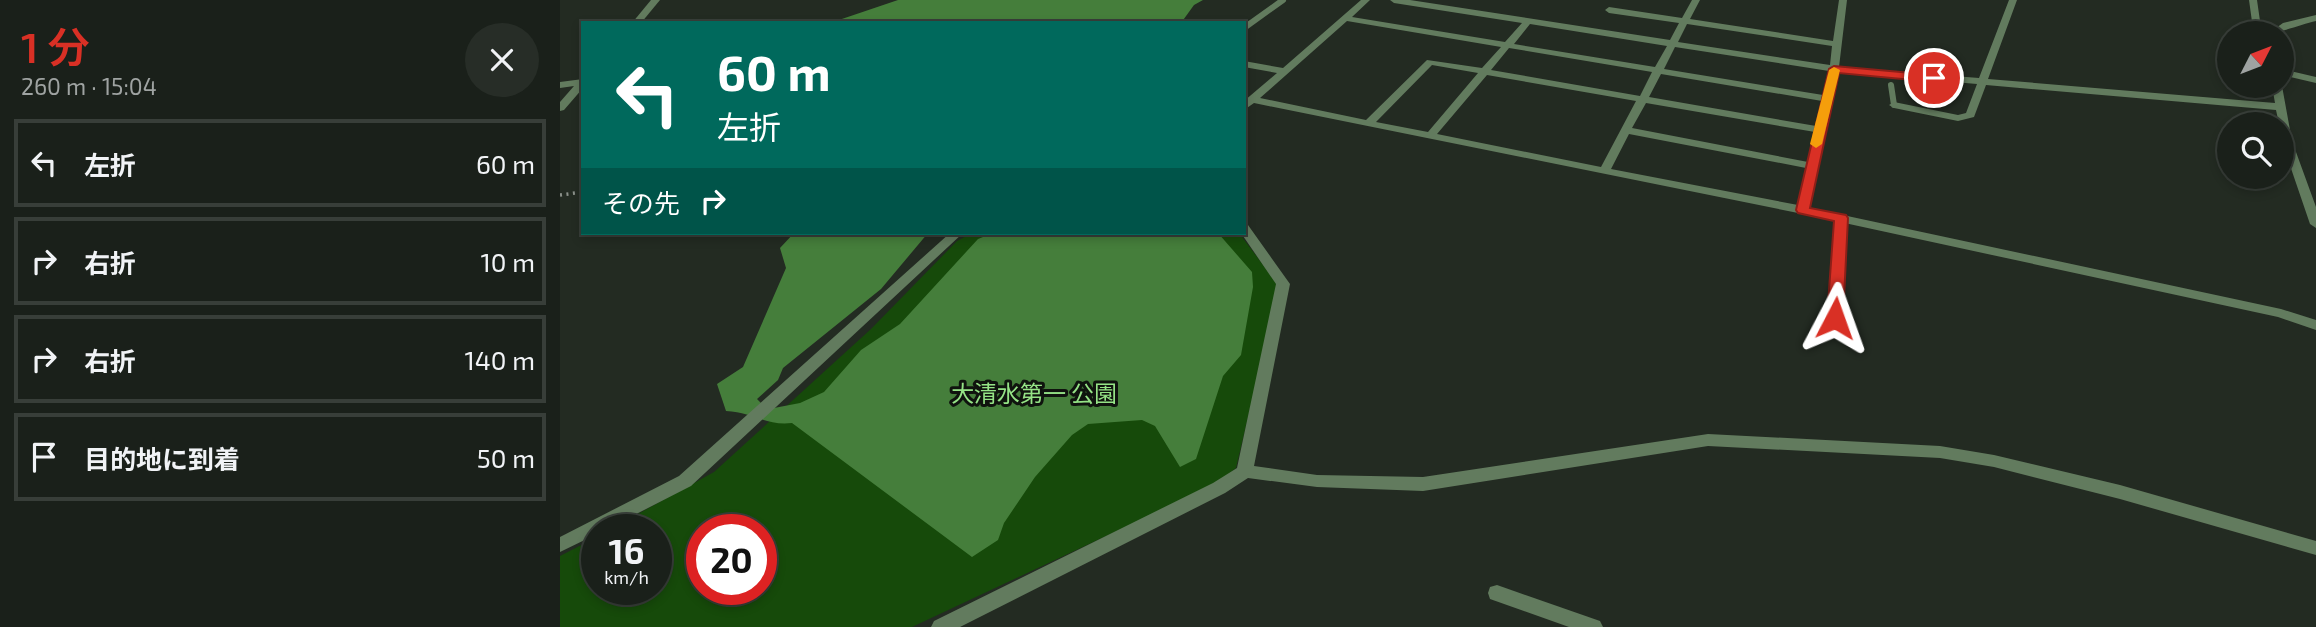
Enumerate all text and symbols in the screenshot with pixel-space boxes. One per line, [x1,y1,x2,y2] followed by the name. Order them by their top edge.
[21,21,90,71] text: 1 分
[2217,21,2294,98] north arrow
[2217,21,2294,189] map controls
[465,23,539,97] button: close
[717,42,831,101] text: 60 m
[1904,48,1964,108] pin
[602,49,693,140] icon: left
[1915,59,1953,97] icon: arrive
[21,72,157,100] text: 260 m · 15:04
[717,107,781,145] text: 左折
[2217,112,2294,189] button: search
[25,144,63,182] icon: left
[476,148,535,179] text: 60 m
[84,149,136,180] text: 左折
[694,182,732,220] icon: right
[602,187,680,218] text: その先
[25,242,63,280] icon: right
[480,246,535,277] text: 10 m
[84,247,136,278] text: 右折
[1798,281,1872,355] position arrow
[25,340,63,378] icon: right
[464,344,535,375] text: 140 m
[84,345,136,376] text: 右折
[951,379,1117,407] park label: 大清水第一 公園
[25,438,63,476] icon: arrive
[477,442,535,473] text: 50 m
[84,443,240,474] text: 目的地に到着
[686,514,777,605] speed limit sign: 20
[609,529,644,571] text: 16
[604,566,649,588] text: km/h

